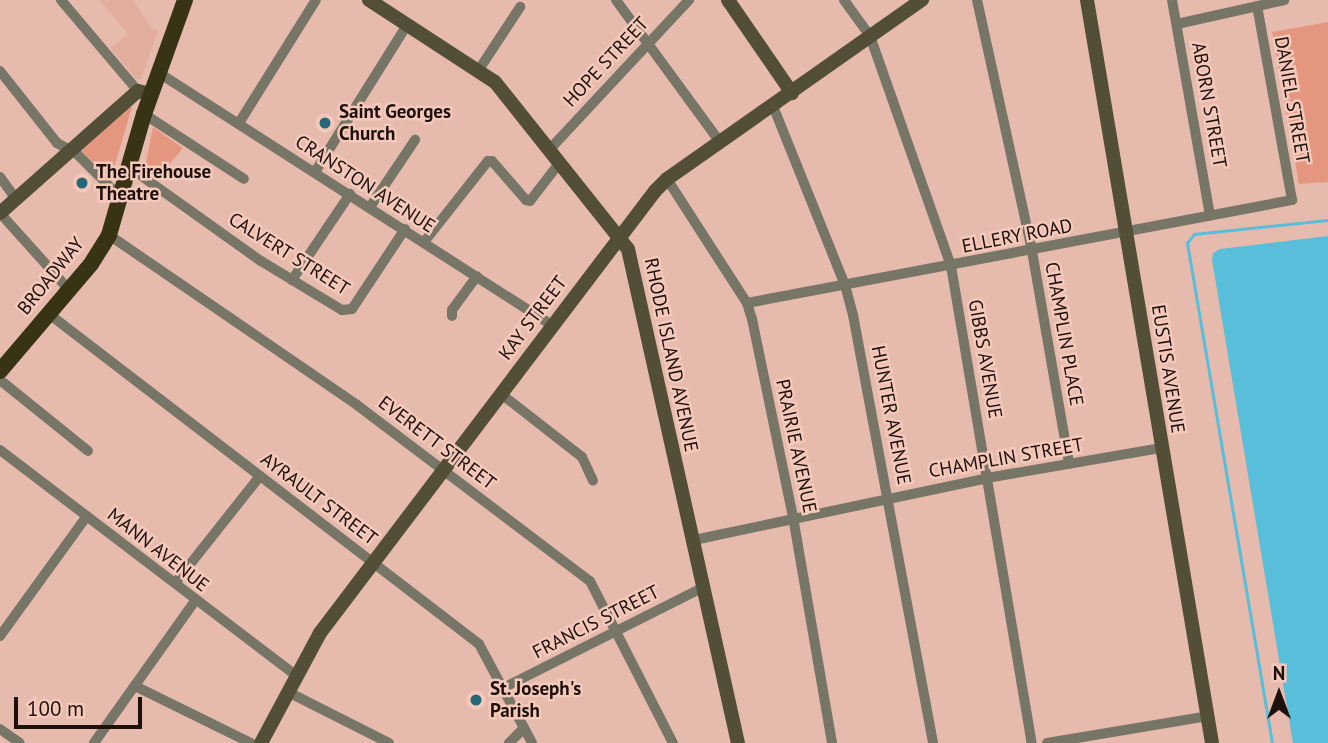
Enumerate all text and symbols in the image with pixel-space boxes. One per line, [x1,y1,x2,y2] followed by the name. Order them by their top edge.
[559,12,653,112] street label: HOPE STREET
[1270,34,1314,166] street label: DANIEL STREET
[1187,40,1231,170] street label: ABORN STREET
[339,101,451,145] place label: Saint Georges Church
[317,115,333,131] marker: Saint Georges Church
[291,130,439,238] street label: CRANSTON AVENUE
[96,161,211,205] place label: The Firehouse Theatre
[74,175,90,191] marker: The Firehouse Theatre
[224,208,354,300] street label: CALVERT STREET
[960,214,1074,258] street label: ELLERY ROAD
[13,233,89,319] street label: BROADWAY
[639,256,703,454] street label: RHODE ISLAND AVENUE
[1040,260,1088,408] street label: CHAMPLIN PLACE
[494,271,572,365] street label: KAY STREET
[963,297,1007,421] street label: GIBBS AVENUE
[1147,303,1189,435] street label: EUSTIS AVENUE
[866,343,916,487] street label: HUNTER AVENUE
[771,377,821,515] street label: PRAIRIE AVENUE
[373,391,501,495] street label: EVERETT STREET
[927,433,1085,483] street label: CHAMPLIN STREET
[256,448,382,550] street label: AYRAULT STREET
[102,503,214,597] street label: MANN AVENUE
[529,580,663,664] street label: FRANCIS STREET
[1244,659,1314,729] north arrow
[1273,661,1285,685] text: N
[490,678,582,722] place label: St. Joseph's Parish
[18,684,145,728] scale bar
[468,692,484,708] marker: St. Joseph's Parish
[27,695,84,722] text: 100 m

